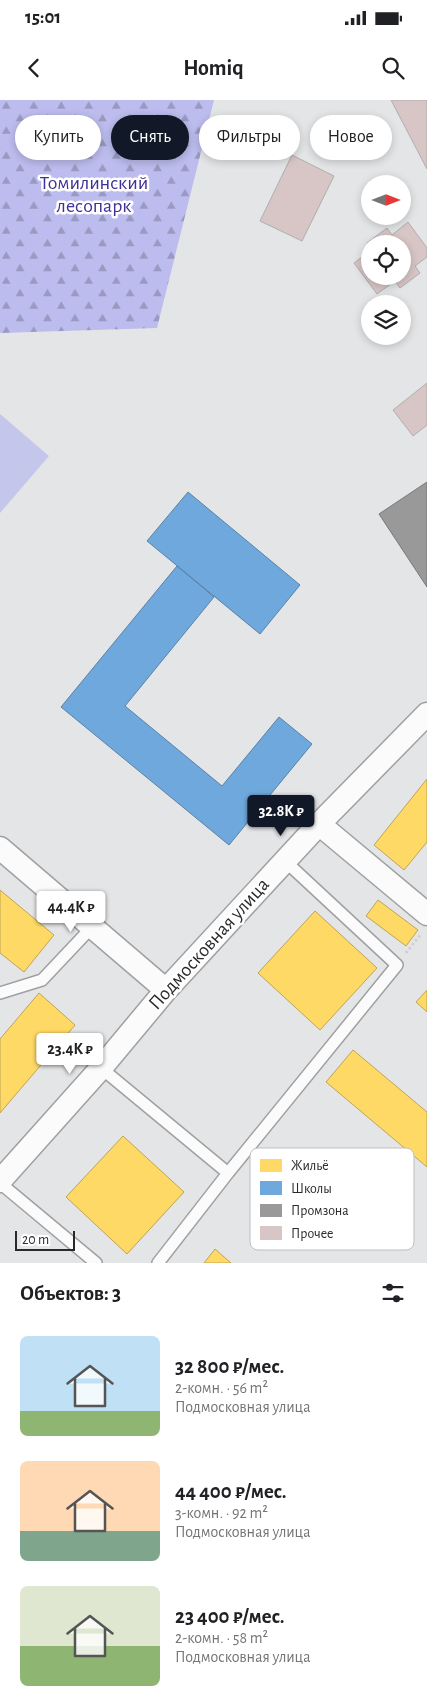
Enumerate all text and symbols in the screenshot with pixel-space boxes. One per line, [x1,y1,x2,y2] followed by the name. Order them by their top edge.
[25,8,61,27] text: 15:01
[20,54,48,82] icon: back
[379,54,407,82] icon: search
[183,57,244,79] text: Homiq
[15,115,101,160] chip: Купить
[111,115,189,160] chip: Снять
[199,115,300,160] chip: Фильтры
[310,115,392,160] chip: Новое
[40,173,148,216] park label: Томилинский лесопарк
[361,175,411,225] north arrow
[361,175,411,345] map controls
[361,235,411,285] button: locate
[361,295,411,345] button: layers
[235,794,327,837] pin: 32.8K ₽
[258,803,304,819] text: 32.8K ₽
[145,874,273,1014] street label: Подмосковная улица
[25,890,117,933] pin: 44.4K ₽
[47,899,95,915] text: 44.4K ₽
[24,1032,116,1075] pin: 23.4K ₽
[47,1041,93,1057] text: 23.4K ₽
[250,1148,414,1250] legend
[291,1159,329,1173] text: Жильё
[291,1182,332,1196] text: Школы
[291,1204,349,1218] text: Промзона
[291,1227,334,1241] text: Прочее
[15,1228,75,1251] scale bar
[22,1233,49,1247] text: 20 m
[379,1279,407,1307] icon: filters
[20,1283,121,1304] text: Объектов: 3
[60,1356,120,1416] icon: home
[175,1356,284,1377] text: 32 800 ₽/мес.
[175,1380,268,1396] text: 2-комн. · 56 m²
[175,1399,311,1415] text: Подмосковная улица
[60,1481,120,1541] icon: home
[175,1481,287,1502] text: 44 400 ₽/мес.
[175,1505,268,1521] text: 3-комн. · 92 m²
[175,1524,311,1540] text: Подмосковная улица
[60,1606,120,1666] icon: home
[175,1606,284,1627] text: 23 400 ₽/мес.
[175,1630,268,1646] text: 2-комн. · 58 m²
[175,1649,311,1665] text: Подмосковная улица

